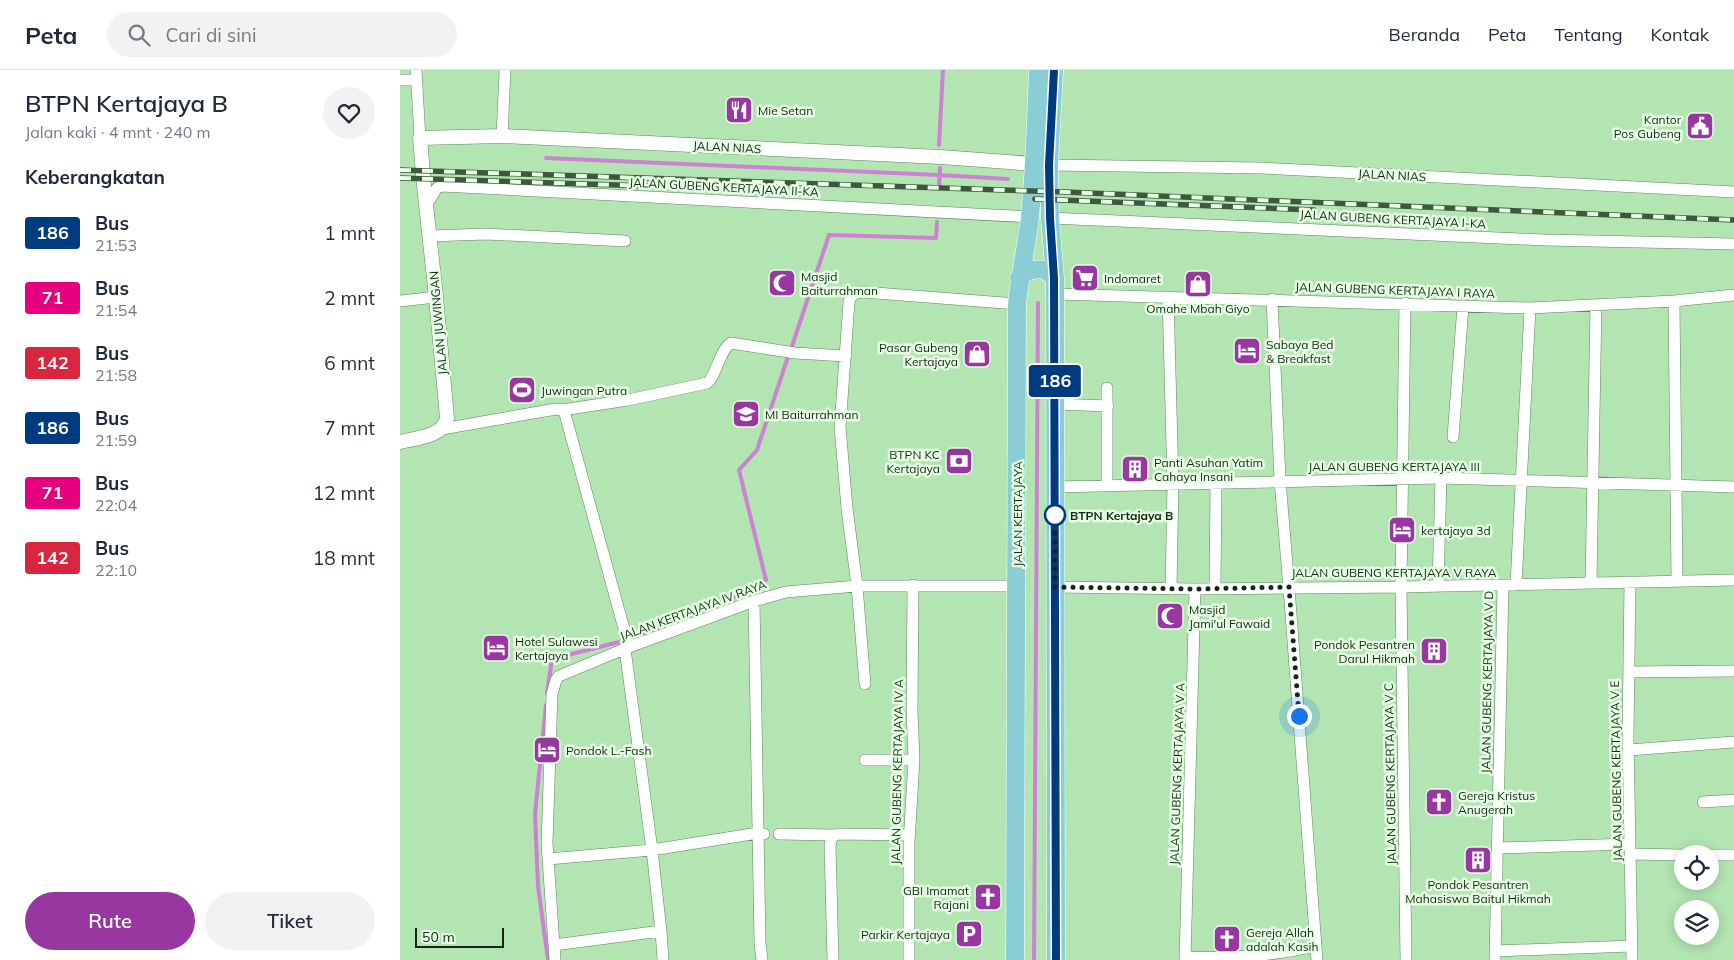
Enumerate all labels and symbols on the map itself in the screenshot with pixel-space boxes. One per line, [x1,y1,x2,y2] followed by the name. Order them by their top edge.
[724,95,754,125] restaurant icon: Mie Setan
[758,103,813,118] place label: Mie Setan
[1685,111,1715,141] public building icon: Kantor Pos Gubeng
[1614,112,1682,141] place label: Kantor Pos Gubeng
[693,138,761,156] street label: JALAN NIAS
[1358,166,1426,184] street label: JALAN NIAS
[629,175,819,199] street label: JALAN GUBENG KERTAJAYA II-KA
[1299,207,1487,231] street label: JALAN GUBENG KERTAJAYA I-KA
[1070,263,1100,293] supermarket icon: Indomaret
[767,268,797,298] mosque icon: Masjid Baiturrahman
[801,269,878,298] place label: Masjid Baiturrahman
[1183,269,1213,299] shop icon: Omahe Mbah Giyo
[426,270,450,376] street label: JALAN JUWINGAN
[1104,271,1161,286] place label: Indomaret
[1295,279,1495,301] street label: JALAN GUBENG KERTAJAYA I RAYA
[1146,301,1250,316] place label: Omahe Mbah Giyo
[1232,336,1262,366] hotel icon: Sabaya Bed & Breakfast
[1266,337,1334,366] place label: Sabaya Bed & Breakfast
[962,339,992,369] shop icon: Pasar Gubeng Kertajaya
[879,340,958,369] place label: Pasar Gubeng Kertajaya
[1026,365,1084,397] line badge: 186
[507,375,537,405] sports icon: Juwingan Putra
[541,383,627,398] place label: Juwingan Putra
[731,399,761,429] school or university icon: MI Baiturrahman
[765,407,859,422] place label: MI Baiturrahman
[944,446,974,476] bank icon: BTPN KC Kertajaya
[886,447,940,476] place label: BTPN KC Kertajaya
[1120,454,1150,484] building icon: Panti Asuhan Yatim Cahaya Insani
[1154,455,1263,484] place label: Panti Asuhan Yatim Cahaya Insani
[1308,459,1480,474] street label: JALAN GUBENG KERTAJAYA III
[1010,461,1025,567] street label: JALAN KERTAJAYA
[1044,504,1066,526] marker: BTPN Kertajaya B
[1070,508,1173,523] place label: BTPN Kertajaya B
[1387,515,1417,545] hotel icon: kertajaya 3d
[1421,523,1491,538] place label: kertajaya 3d
[1291,565,1497,580] street label: JALAN GUBENG KERTAJAYA V RAYA
[618,576,768,644] street label: JALAN KERTAJAYA IV RAYA
[1478,591,1496,773] street label: JALAN GUBENG KERTAJAYA V D
[1155,601,1185,631] mosque icon: Masjid Jami'ul Fawaid
[1189,602,1270,631] place label: Masjid Jami'ul Fawaid
[481,633,511,663] hotel icon: Hotel Sulawesi Kertajaya
[515,634,598,663] place label: Hotel Sulawesi Kertajaya
[1419,636,1449,666] building icon: Pondok Pesantren Darul Hikmah
[1314,637,1415,666] place label: Pondok Pesantren Darul Hikmah
[888,679,906,865] street label: JALAN GUBENG KERTAJAYA IV A
[1607,681,1625,861] street label: JALAN GUBENG KERTAJAYA V E
[1166,682,1188,865] street label: JALAN GUBENG KERTAJAYA V A
[1381,683,1399,865] street label: JALAN GUBENG KERTAJAYA V C
[1287,704,1312,729] your location
[532,735,562,765] hotel icon: Pondok L.-Fash
[566,743,652,758] place label: Pondok L.-Fash
[1424,787,1454,817] church icon: Gereja Kristus Anugerah
[1458,788,1535,817] place label: Gereja Kristus Anugerah
[1463,845,1493,875] building icon: Pondok Pesantren Mahasiswa Baitul Hikmah
[1405,877,1551,906] place label: Pondok Pesantren Mahasiswa Baitul Hikmah
[973,882,1003,912] church icon: GBI Imamat Rajani
[903,883,969,912] place label: GBI Imamat Rajani
[954,919,984,949] parking icon: Parkir Kertajaya
[1212,924,1242,954] church icon: Gereja Allah adalah Kasih
[415,925,504,948] scale bar
[1246,925,1318,954] place label: Gereja Allah adalah Kasih
[861,927,950,942] place label: Parkir Kertajaya

